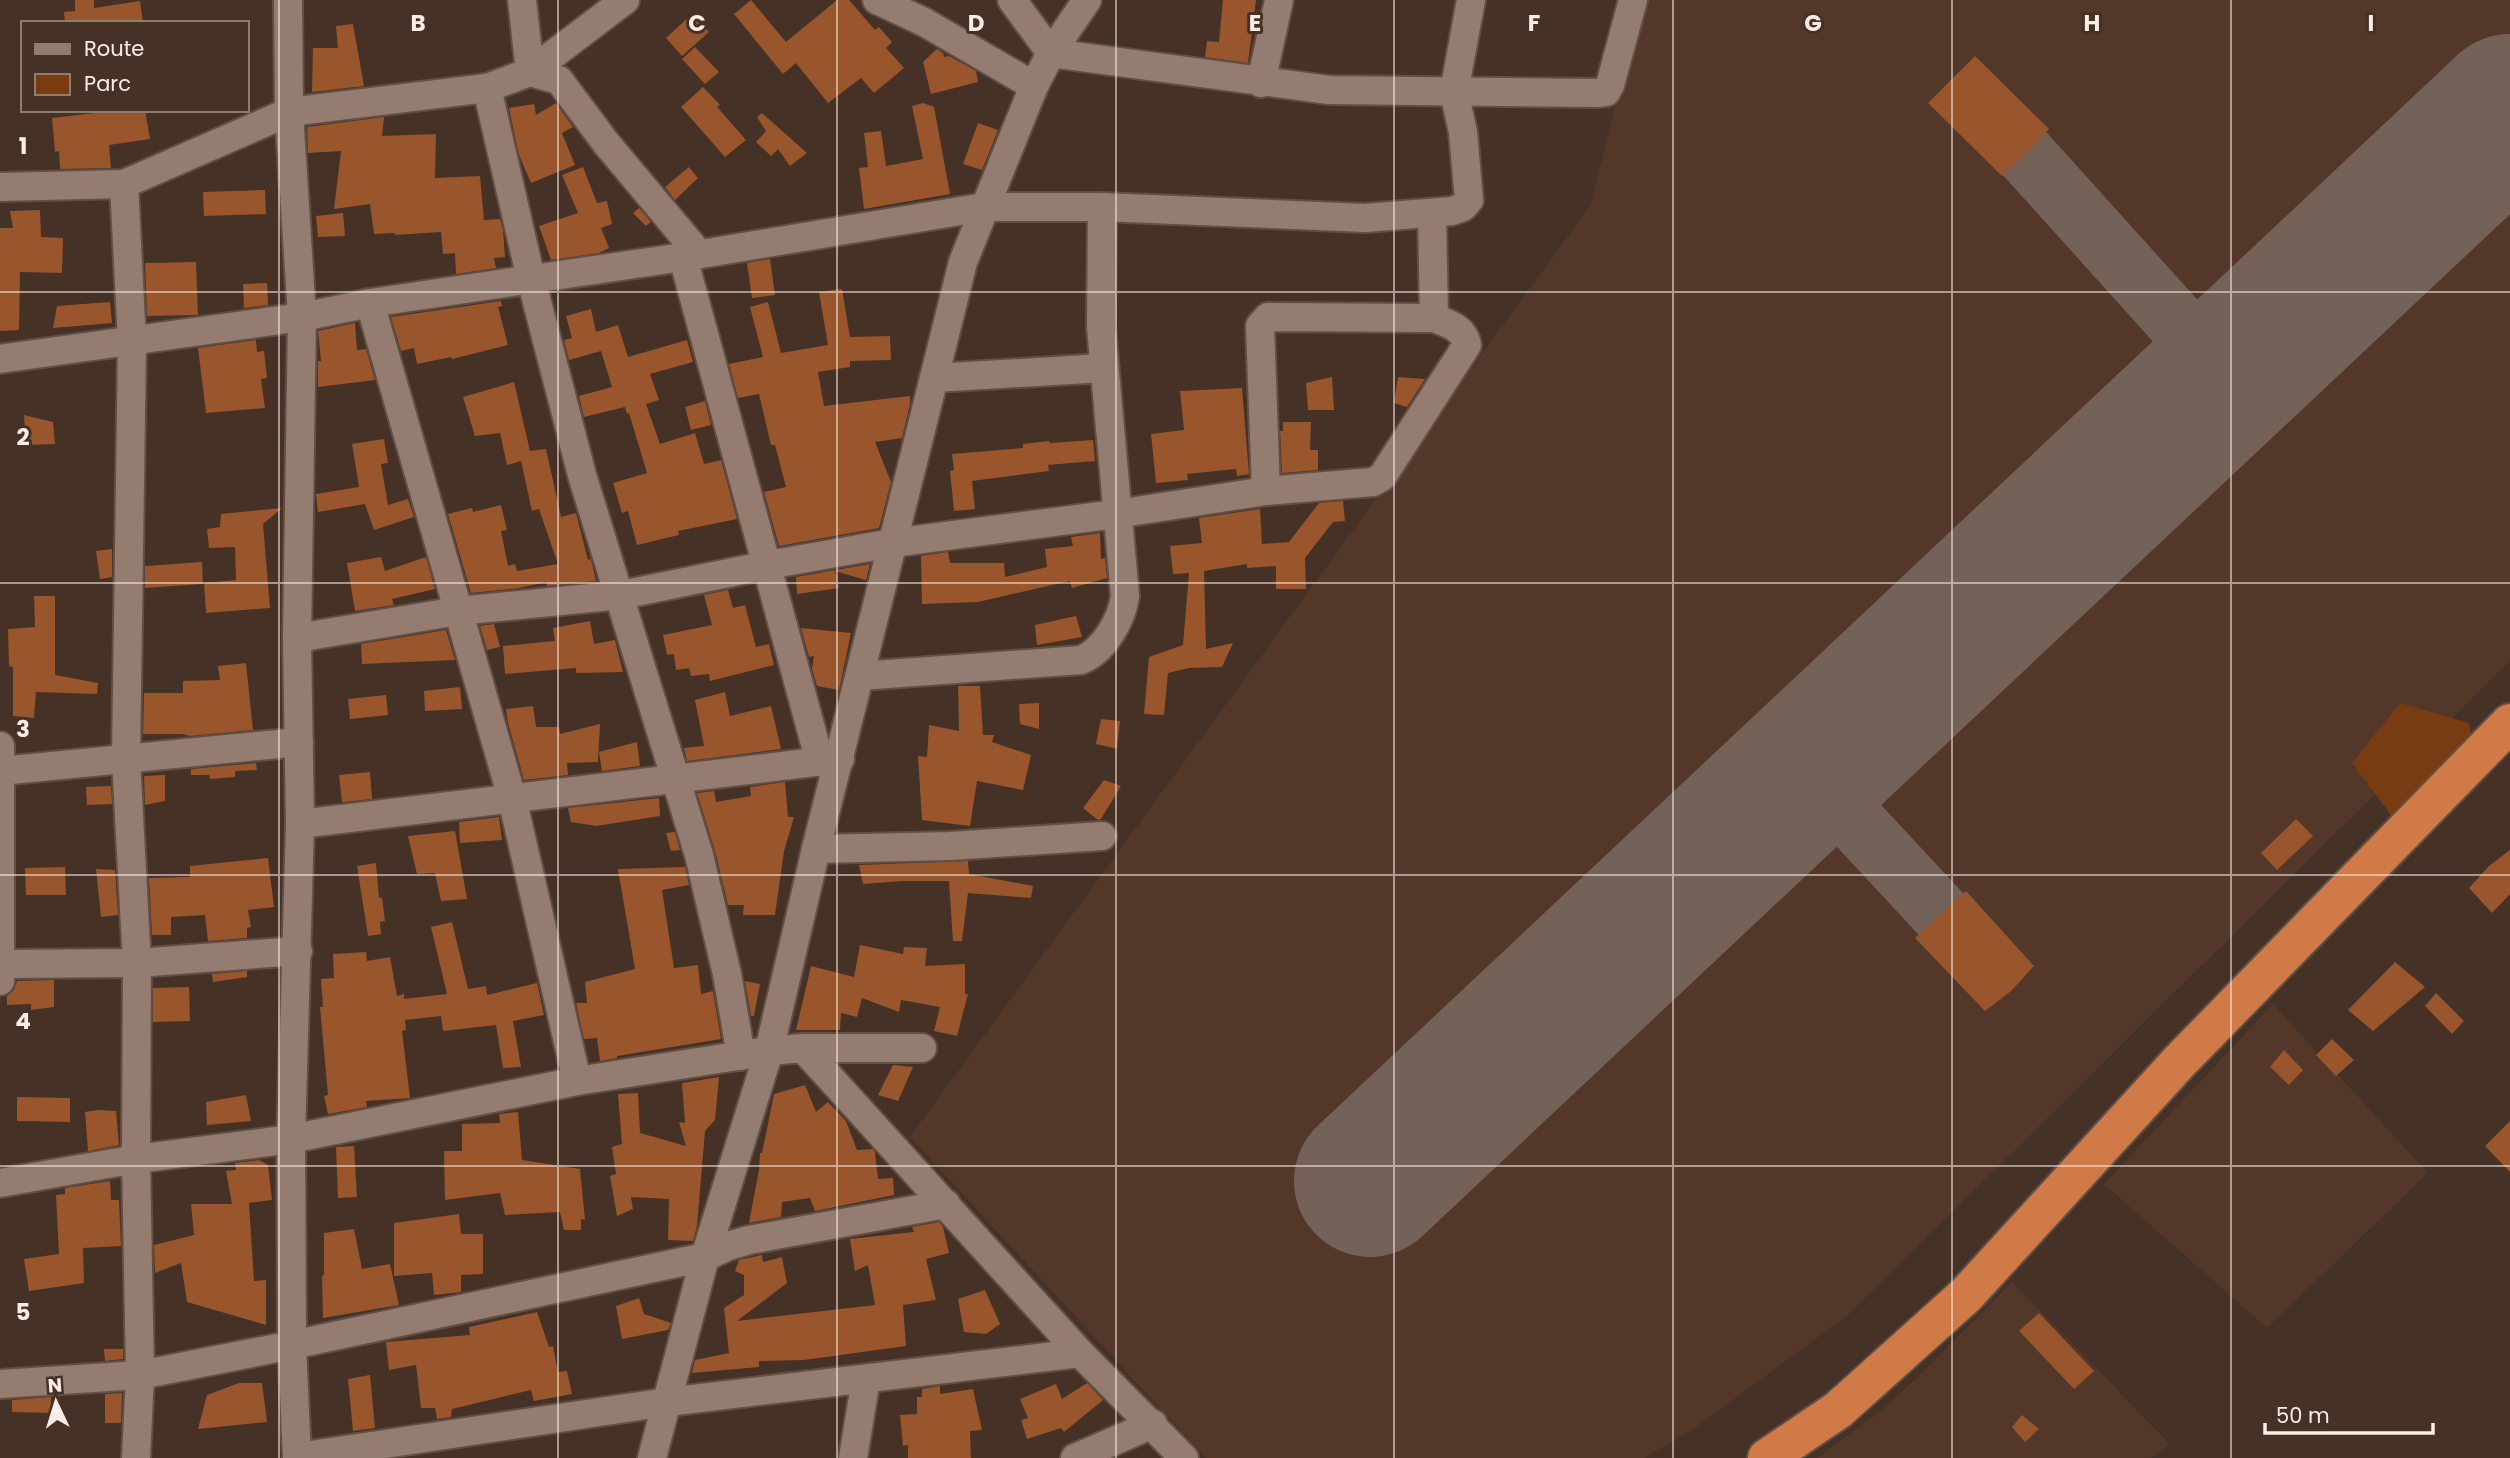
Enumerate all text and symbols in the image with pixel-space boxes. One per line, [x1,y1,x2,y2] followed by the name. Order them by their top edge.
[410,7,426,39] text: B
[688,7,706,39] text: C
[968,7,984,39] text: D
[1249,7,1261,39] text: E
[1528,7,1540,39] text: F
[1804,7,1822,39] text: G
[2084,7,2100,39] text: H
[2368,7,2374,39] text: I
[21,21,248,112] legend
[84,34,144,63] text: Route
[84,69,131,98] text: Parc
[19,130,27,162] text: 1
[16,421,30,453] text: 2
[16,713,30,745] text: 3
[15,1005,31,1037] text: 4
[16,1296,30,1328] text: 5
[21,1367,91,1437] north arrow
[47,1372,63,1400] text: N
[2265,1392,2433,1436] scale bar
[2276,1401,2330,1430] text: 50 m

